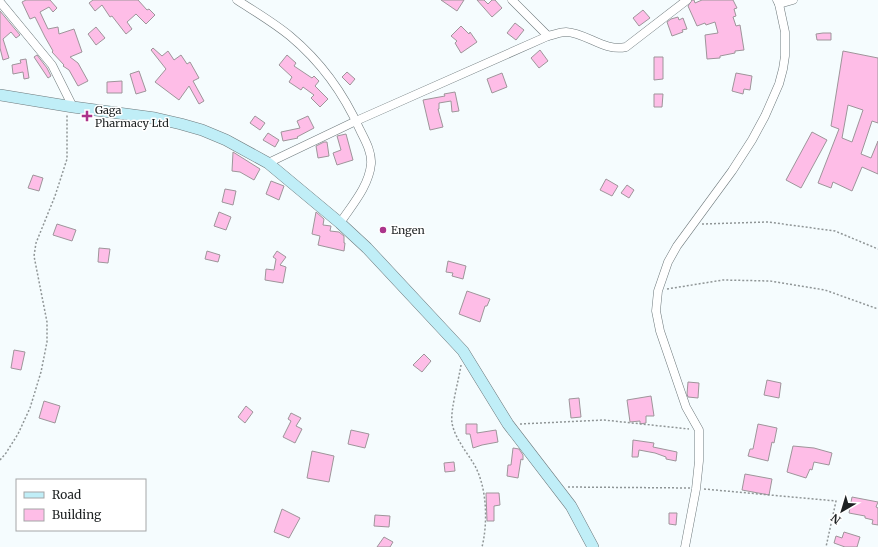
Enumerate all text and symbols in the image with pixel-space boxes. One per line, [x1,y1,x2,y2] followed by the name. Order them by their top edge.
[95,103,169,130] place label: Gaga Pharmacy Ltd
[82,111,92,121] marker: Gaga Pharmacy Ltd
[391,223,425,237] place label: Engen
[378,225,388,235] marker: Engen
[16,479,146,531] legend
[52,487,81,502] text: Road
[822,491,862,531] north arrow
[52,507,102,522] text: Building
[828,511,844,527] text: N

